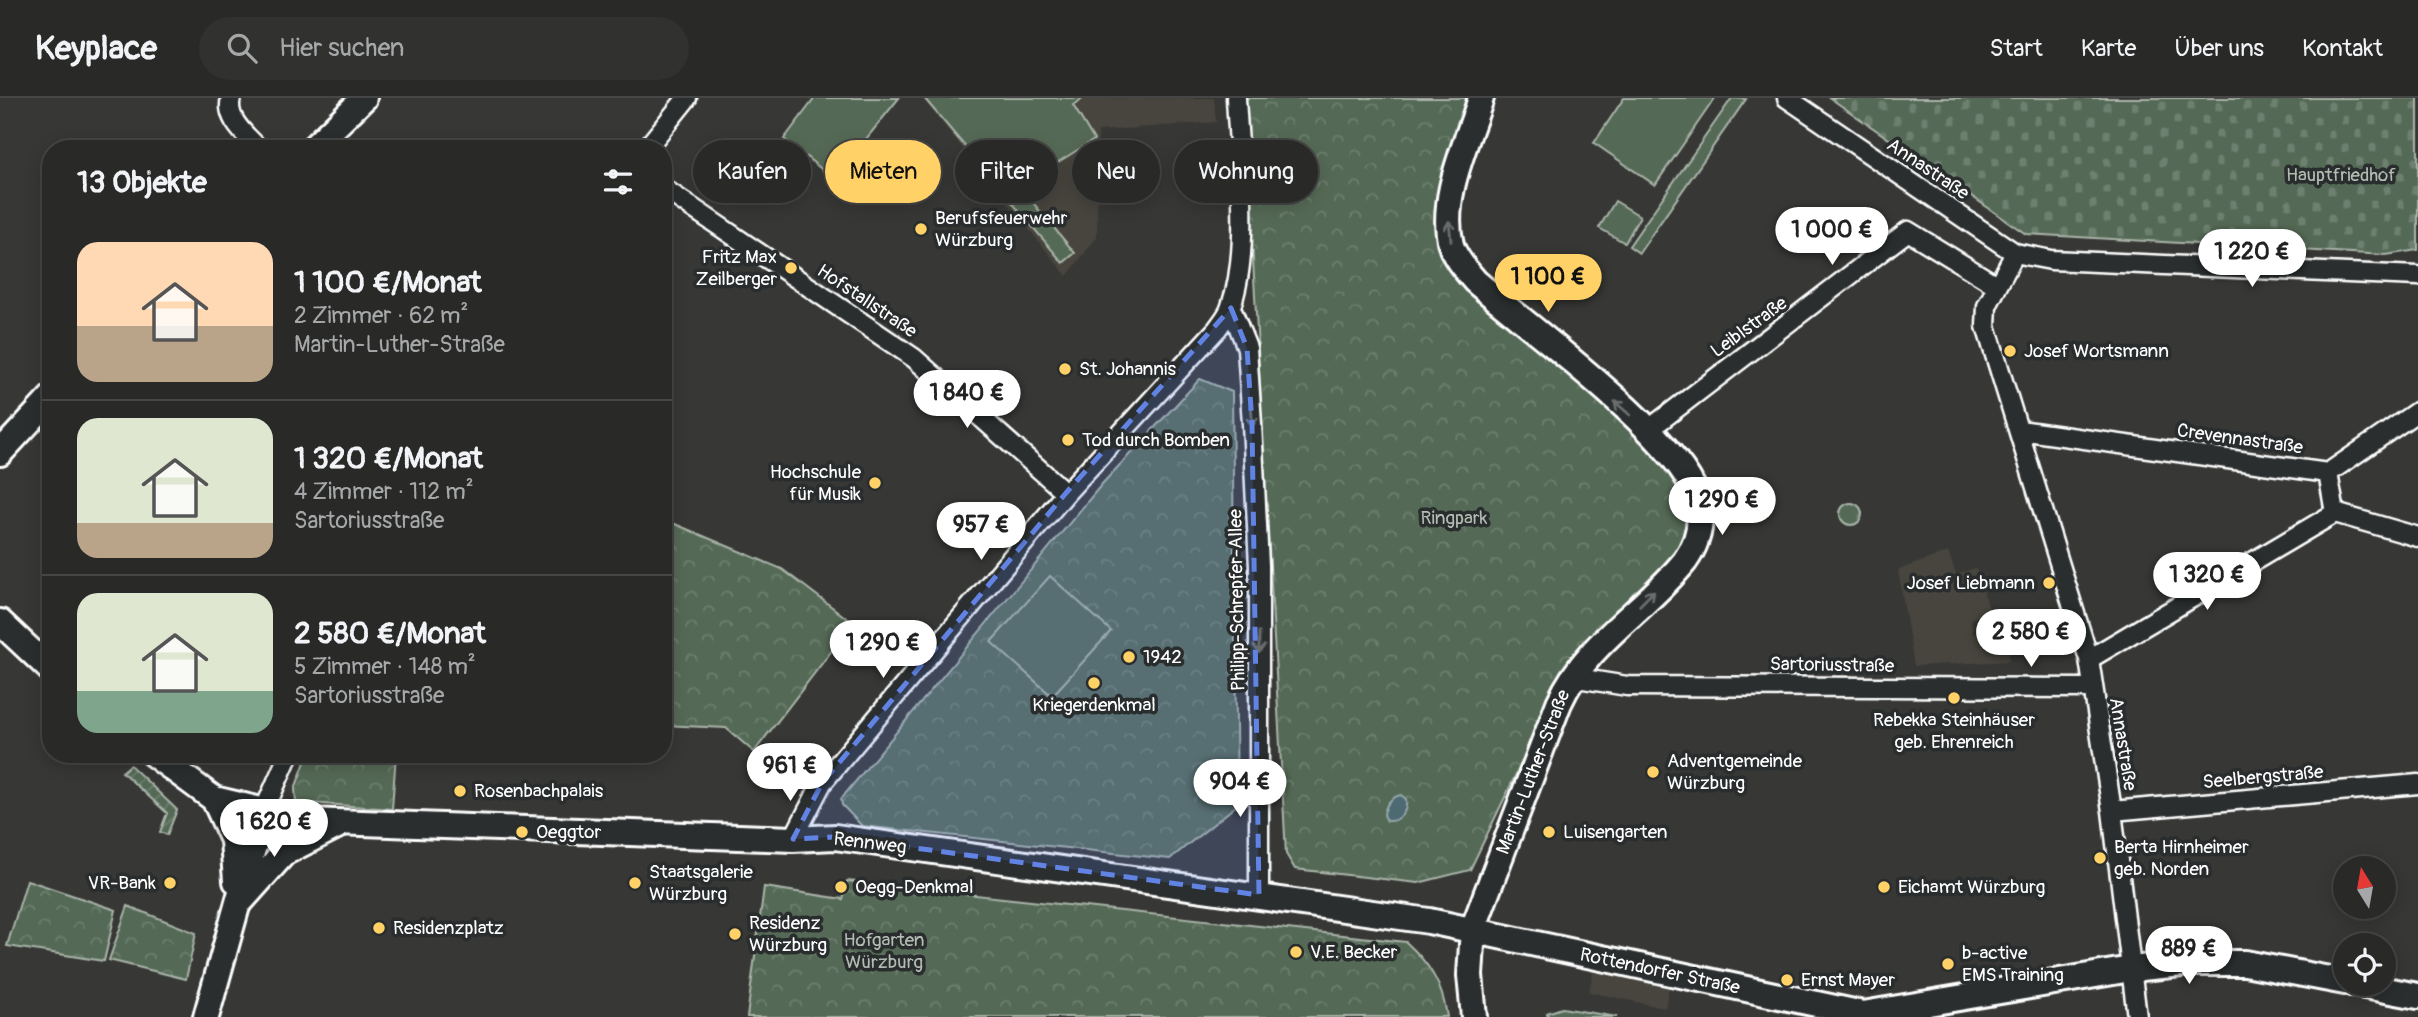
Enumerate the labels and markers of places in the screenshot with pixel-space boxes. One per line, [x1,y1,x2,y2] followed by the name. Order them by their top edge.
[935,206,1067,252] place label: Berufsfeuerwehr Würzburg
[1767,208,1897,267] pin: 1 000 €
[913,221,929,237] marker: Berufsfeuerwehr Würzburg
[2187,230,2317,289] pin: 1 220 €
[696,245,777,291] place label: Fritz Max Zeilberger
[1483,254,1613,314] pin: 1 100 €
[783,260,799,276] marker: Fritz Max Zeilberger
[2024,339,2169,363] place label: Josef Wortsmann
[2002,343,2018,359] marker: Josef Wortsmann
[1079,357,1176,381] place label: St. Johannis
[1057,361,1073,377] marker: St. Johannis
[902,370,1032,430] pin: 1 840 €
[1082,428,1230,452] place label: Tod durch Bomben
[1060,432,1076,448] marker: Tod durch Bomben
[770,460,862,506] place label: Hochschule für Musik
[867,475,883,491] marker: Hochschule für Musik
[1657,478,1787,537] pin: 1 290 €
[932,503,1030,562] pin: 957 €
[2142,552,2272,612] pin: 1 320 €
[1907,571,2035,595] place label: Josef Liebmann
[2041,575,2057,591] marker: Josef Liebmann
[1966,610,2096,669] pin: 2 580 €
[818,620,948,680] pin: 1 290 €
[1143,645,1182,669] place label: 1942
[1121,649,1137,665] marker: 1942
[1086,675,1102,691] marker: Kriegerdenkmal
[1946,690,1962,706] marker: Rebekka Steinhäuser geb. Ehrenreich
[1032,693,1156,717] place label: Kriegerdenkmal
[1873,708,2035,754] place label: Rebekka Steinhäuser geb. Ehrenreich
[741,744,839,803] pin: 961 €
[1667,749,1803,795] place label: Adventgemeinde Würzburg
[1191,760,1289,819] pin: 904 €
[1645,764,1661,780] marker: Adventgemeinde Würzburg
[474,779,604,803] place label: Rosenbachpalais
[452,783,468,799] marker: Rosenbachpalais
[209,800,339,859] pin: 1 620 €
[536,820,601,844] place label: Oeggtor
[1563,820,1667,844] place label: Luisengarten
[514,824,530,840] marker: Oeggtor
[1541,824,1557,840] marker: Luisengarten
[2114,835,2249,881] place label: Berta Hirnheimer geb. Norden
[2092,850,2108,866] marker: Berta Hirnheimer geb. Norden
[649,860,753,906] place label: Staatsgalerie Würzburg
[88,871,156,895] place label: VR-Bank
[162,875,178,891] marker: VR-Bank
[627,875,643,891] marker: Staatsgalerie Würzburg
[855,875,973,899] place label: Oegg-Denkmal
[1898,875,2045,899] place label: Eichamt Würzburg
[833,879,849,895] marker: Oegg-Denkmal
[1876,879,1892,895] marker: Eichamt Würzburg
[749,911,827,957] place label: Residenz Würzburg
[393,916,504,940] place label: Residenzplatz
[371,920,387,936] marker: Residenzplatz
[727,926,743,942] marker: Residenz Würzburg
[2140,926,2238,986] pin: 889 €
[1310,940,1397,964] place label: V.E. Becker
[1962,941,2064,987] place label: b-active EMS Training
[1288,944,1304,960] marker: V.E. Becker
[1940,956,1956,972] marker: b-active EMS Training
[1801,968,1895,992] place label: Ernst Mayer
[1779,972,1795,988] marker: Ernst Mayer

